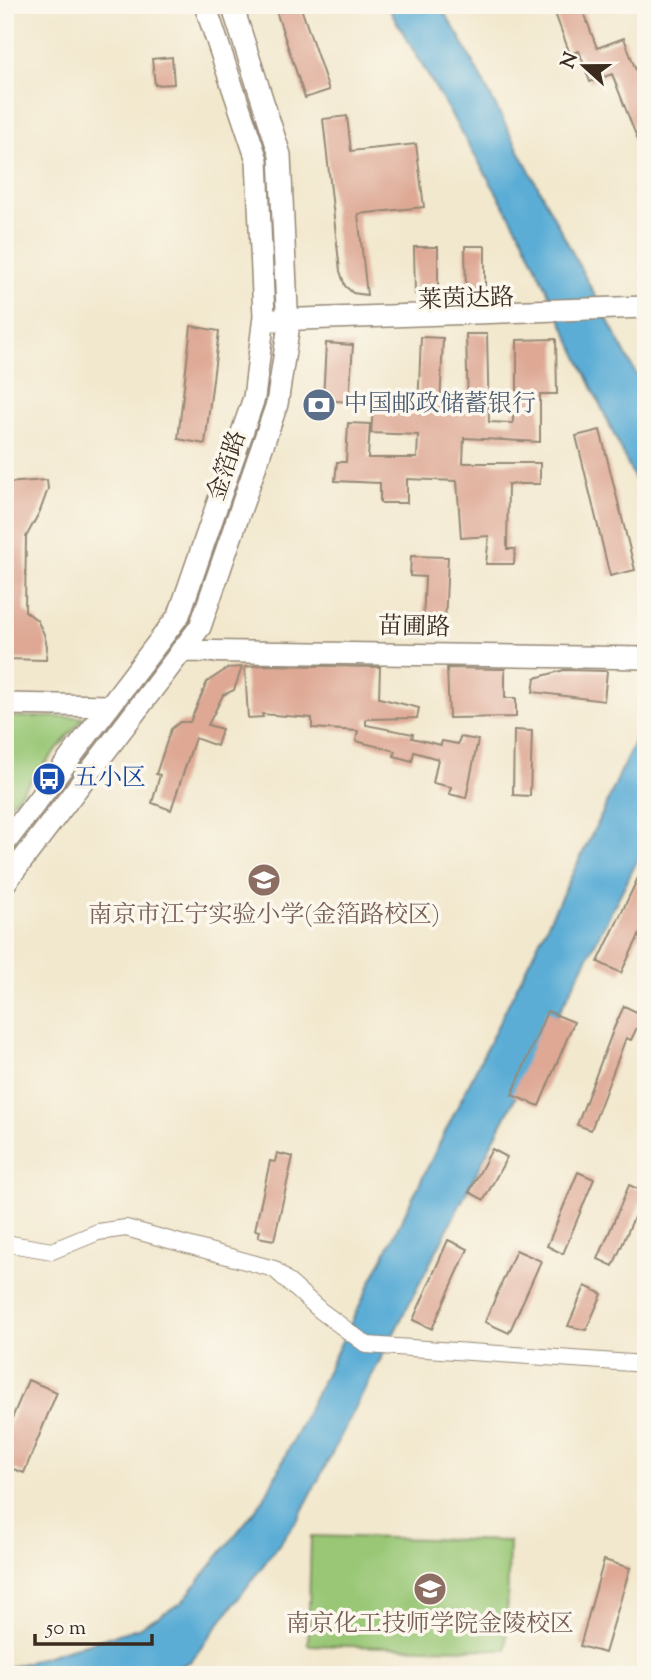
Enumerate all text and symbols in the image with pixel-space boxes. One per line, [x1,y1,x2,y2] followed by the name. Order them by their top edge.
[550,32,620,102] north arrow
[555,49,586,73] text: N
[417,281,515,319] street label: 莱茵达路
[300,386,338,424] bank icon: 中国邮政储蓄银行
[344,388,536,422] place label: 中国邮政储蓄银行
[200,426,256,506] street label: 金箔路
[378,610,450,646] street label: 苗圃路
[30,760,68,798] bus stop icon: 五小区
[74,762,146,796] place label: 五小区
[245,861,283,899] school or university icon: 南京市江宁实验小学(金箔路校区)
[88,899,440,933] place label: 南京市江宁实验小学(金箔路校区)
[411,1570,449,1608] school or university icon: 南京化工技师学院金陵校区
[35,1603,152,1647] scale bar
[286,1608,574,1642] place label: 南京化工技师学院金陵校区
[45,1614,86,1644] text: 50 m

